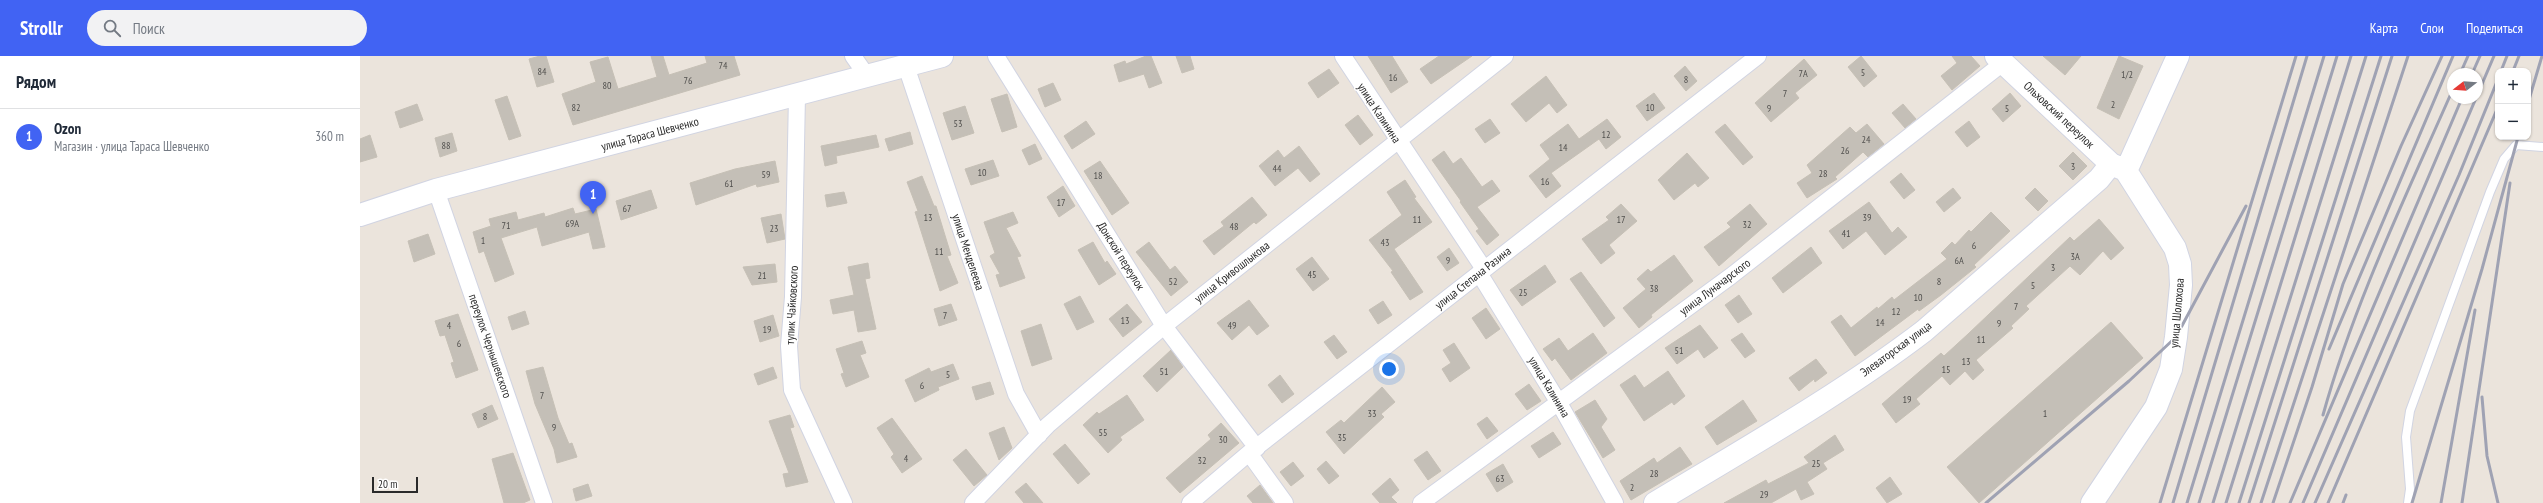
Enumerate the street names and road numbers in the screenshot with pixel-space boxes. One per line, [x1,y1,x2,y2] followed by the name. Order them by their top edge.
[2021,78,2098,152] street label: Ольховский переулок
[1354,80,1404,146] street label: улица Калинина
[599,113,700,154] street label: улица Тараса Шевченко
[949,212,988,292] street label: улица Менделеева
[1094,219,1149,293] street label: Донской переулок
[1191,237,1272,306] street label: улица Кривошлыкова
[1432,243,1514,312] street label: улица Степана Разина
[1676,255,1753,318] street label: улица Луначарского
[782,265,801,345] street label: тупик Чайковского
[2166,277,2187,349] street label: улица Шолохова
[466,292,515,400] street label: переулок Чернышевского
[1857,318,1934,379] street label: Элеваторская улица
[1525,354,1574,420] street label: улица Калинина

